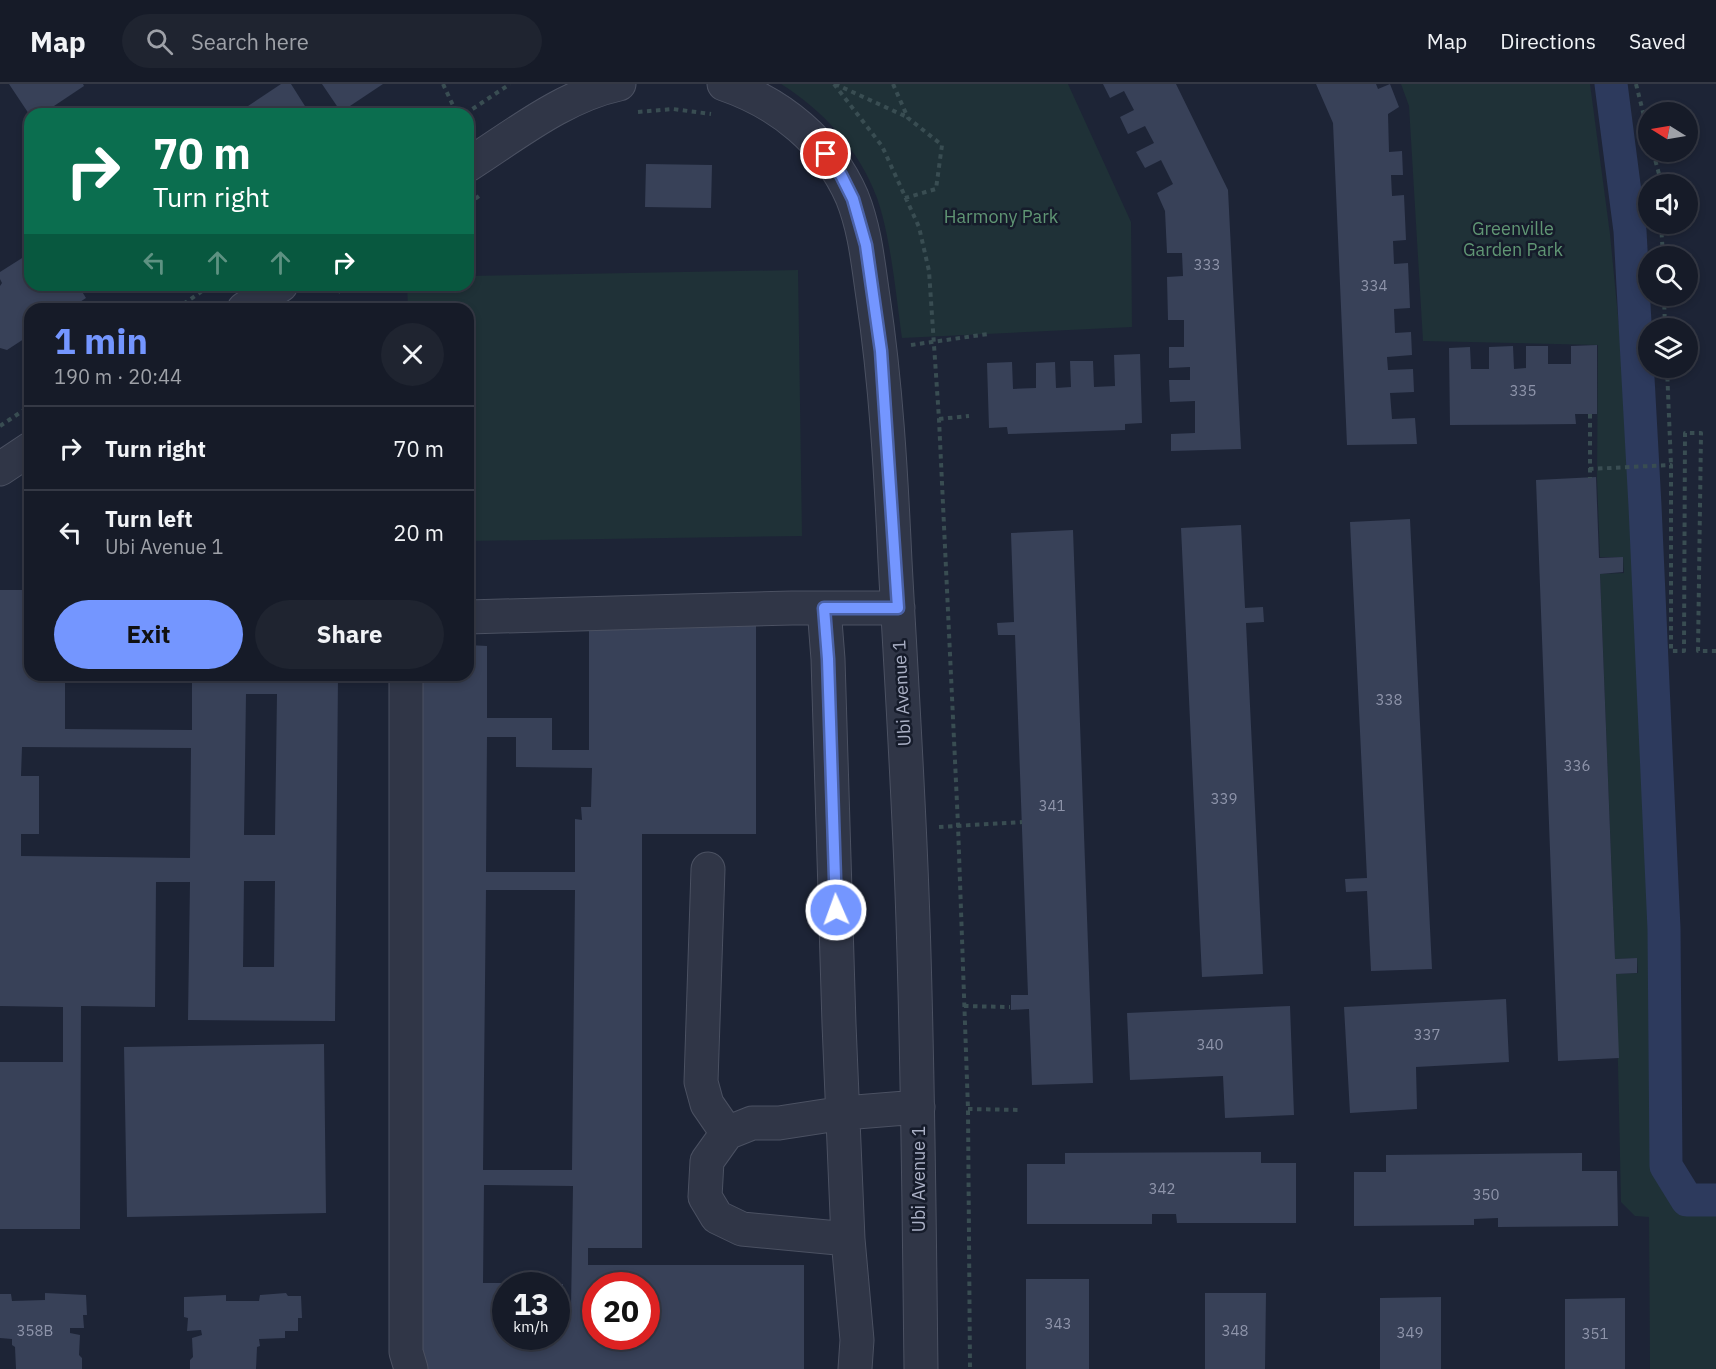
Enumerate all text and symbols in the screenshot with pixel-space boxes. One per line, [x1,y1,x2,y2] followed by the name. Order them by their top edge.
[122,14,542,68] search box
[30,23,86,60] text: Map
[143,25,176,58] icon: search
[191,27,309,56] text: Search here
[1427,27,1467,55] text: Map
[1500,27,1596,55] text: Directions
[1629,27,1686,55] text: Saved
[1638,102,1698,162] north arrow
[1638,102,1698,378] map controls
[153,126,251,181] text: 70 m
[800,128,851,179] pin
[54,132,132,210] icon: right
[809,137,842,170] icon: arrive
[1638,174,1698,234] button: sound
[153,179,270,214] text: Turn right
[944,205,1059,228] park label: Harmony Park
[1463,217,1563,261] park label: Greenville Garden Park
[138,246,171,279] icon: left
[201,246,234,279] icon: ahead
[264,246,297,279] icon: ahead
[327,246,360,279] icon: right
[1638,246,1698,306] button: search
[1193,255,1221,274] house number: 333
[1360,276,1388,295] house number: 334
[54,317,148,364] text: 1 min
[1638,318,1698,378] button: layers
[381,323,444,386] button: close
[54,363,182,390] text: 190 m · 20:44
[1509,381,1537,400] house number: 335
[54,432,87,465] icon: right
[105,434,206,463] text: Turn right
[393,434,444,463] text: 70 m
[105,504,193,533] text: Turn left
[54,516,87,549] icon: left
[393,518,444,547] text: 20 m
[105,533,223,560] text: Ubi Avenue 1
[54,600,243,669] button: Exit
[255,600,444,669] button: Share
[887,639,916,747] street label: Ubi Avenue 1
[1375,690,1403,709] house number: 338
[1563,756,1591,775] house number: 336
[1210,789,1238,808] house number: 339
[1038,796,1066,815] house number: 341
[804,878,868,942] position arrow
[1413,1025,1441,1044] house number: 337
[1196,1035,1224,1054] house number: 340
[907,1126,930,1232] street label: Ubi Avenue 1
[1148,1179,1176,1198] house number: 342
[1472,1185,1500,1204] house number: 350
[582,1272,660,1350] speed limit sign: 20
[513,1284,549,1323] text: 13
[1044,1314,1072,1333] house number: 343
[513,1317,549,1336] text: km/h
[17,1321,53,1340] house number: 358B
[1221,1321,1249,1340] house number: 348
[1396,1323,1424,1342] house number: 349
[1581,1324,1609,1343] house number: 351

